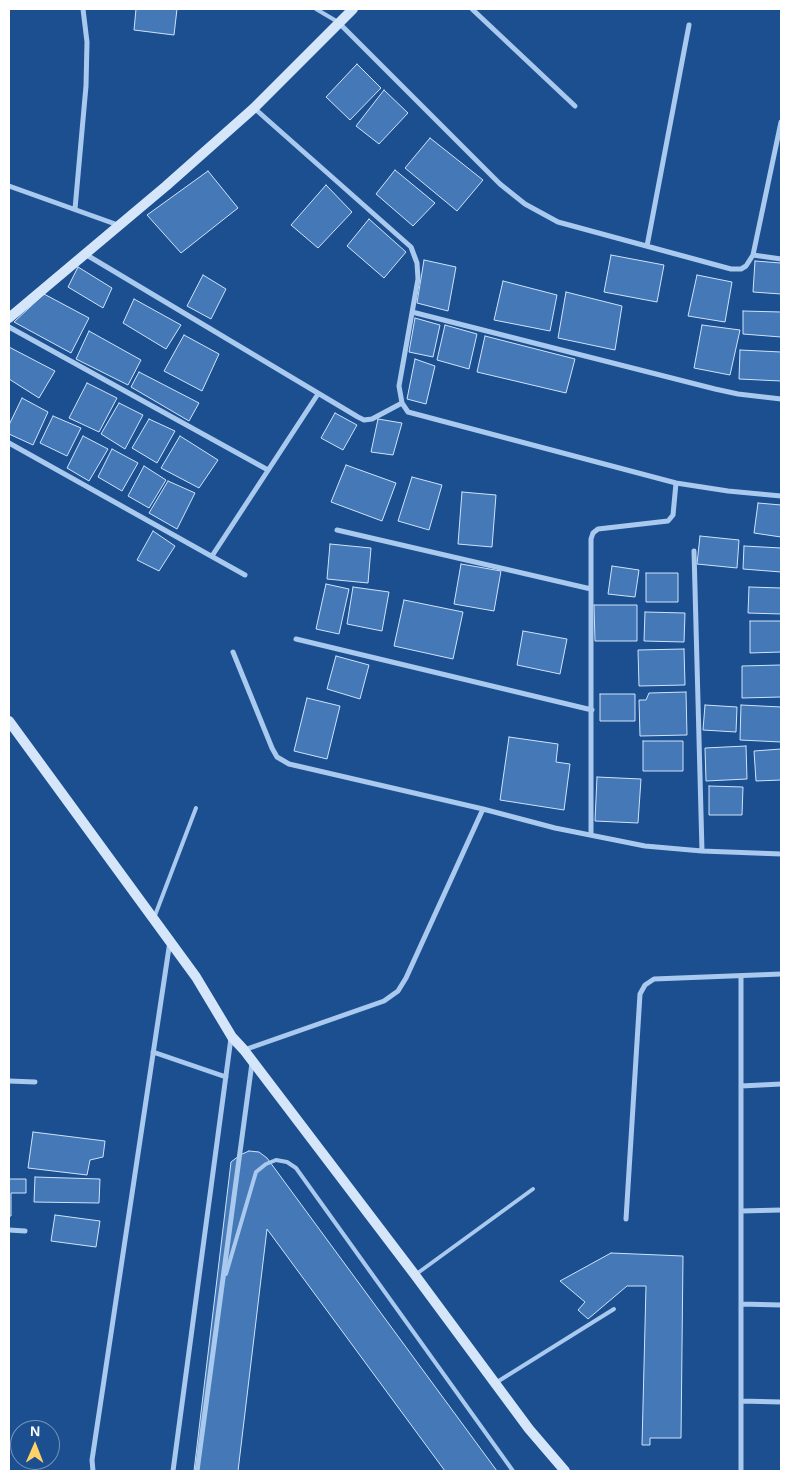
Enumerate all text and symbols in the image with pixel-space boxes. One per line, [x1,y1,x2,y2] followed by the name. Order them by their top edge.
[10,1420,60,1470] north arrow
[30,1423,40,1439] text: N

